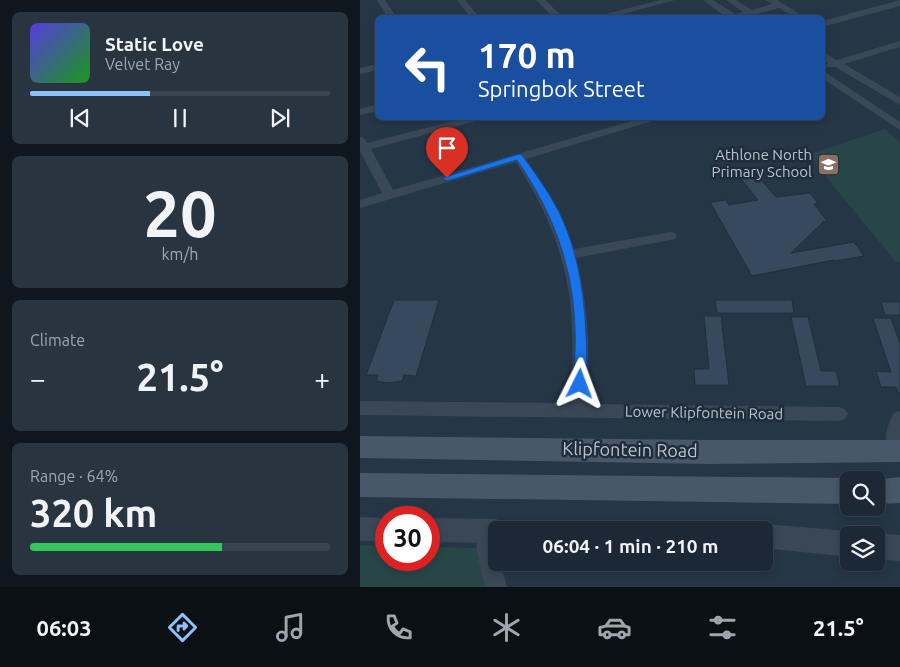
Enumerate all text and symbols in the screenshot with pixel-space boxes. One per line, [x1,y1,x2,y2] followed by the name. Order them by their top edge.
[105,33,204,55] text: Static Love
[395,35,460,100] icon: left
[478,35,576,75] text: 170 m
[105,55,180,73] text: Velvet Ray
[478,76,645,101] text: Springbok Street
[66,104,94,132] icon: previous
[166,104,194,132] icon: pause
[266,104,294,132] icon: next
[426,127,468,178] pin
[433,134,461,162] icon: arrive
[711,146,812,180] place label: Athlone North Primary School
[816,152,840,176] school or university icon: Athlone North Primary School
[143,176,217,249] text: 20
[162,245,198,263] text: km/h
[30,331,85,349] text: Climate
[136,356,224,398] text: 21.5°
[553,357,605,409] position arrow
[30,363,46,394] text: −
[314,363,330,394] text: +
[625,403,783,422] street label: Lower Klipfontein Road
[562,438,698,460] street label: Klipfontein Road
[30,467,118,485] text: Range · 64%
[840,471,885,571] map controls
[840,471,885,516] button: search
[30,492,157,534] text: 320 km
[375,506,440,571] speed limit sign: 30
[840,526,885,571] button: layers
[543,535,718,557] text: 06:04 · 1 min · 210 m
[165,610,200,645] icon: directions
[273,610,308,645] icon: music
[381,610,416,645] icon: phone
[489,610,524,645] icon: climate
[597,610,632,645] icon: car
[705,610,740,645] icon: filters
[37,615,92,640] text: 06:03
[813,615,863,640] text: 21.5°

